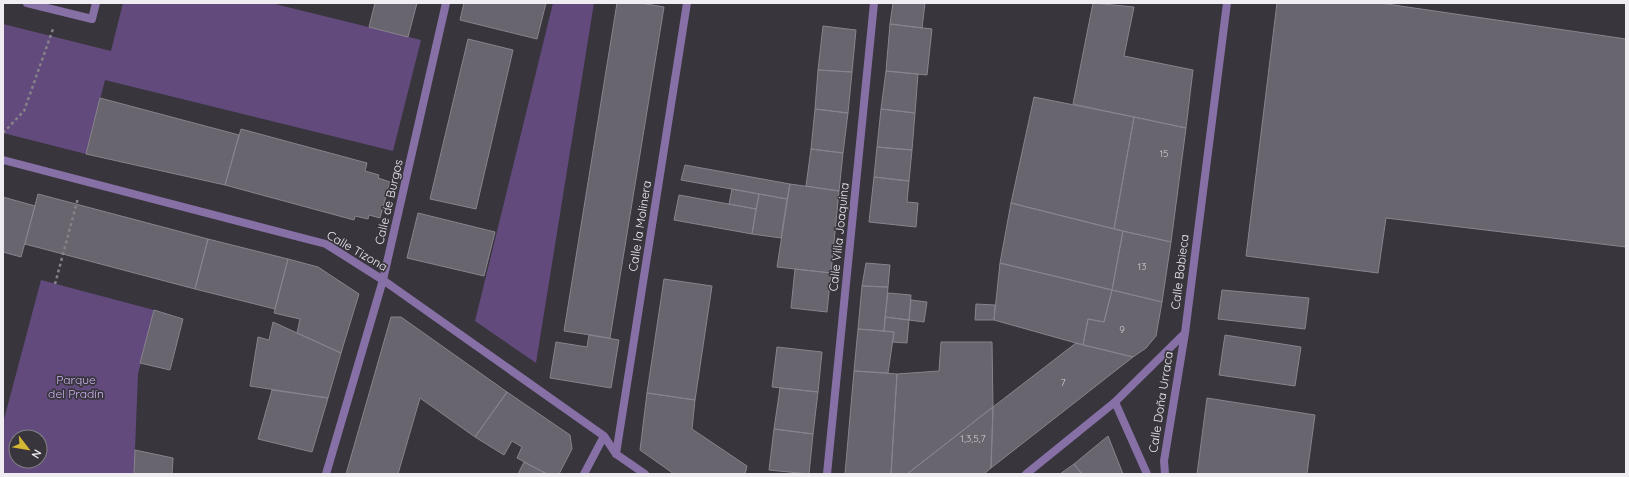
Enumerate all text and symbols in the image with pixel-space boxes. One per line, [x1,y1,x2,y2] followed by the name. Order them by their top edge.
[1159,147,1169,160] house number: 15
[371,157,406,246] street label: Calle de Burgos
[625,179,654,272] street label: Calle la Molinera
[825,182,852,292] street label: Calle Villa Joaquina
[324,227,390,274] street label: Calle Tizona
[1167,233,1192,310] street label: Calle Babieca
[1138,260,1146,273] house number: 13
[1119,323,1125,336] house number: 9
[1145,350,1176,454] street label: Calle Doña Urraca
[48,372,104,401] park label: Parque del Pradín
[1060,376,1066,389] house number: 7
[8,429,48,469] north arrow
[960,432,986,445] house number: 1,3,5,7
[28,447,45,461] text: N

